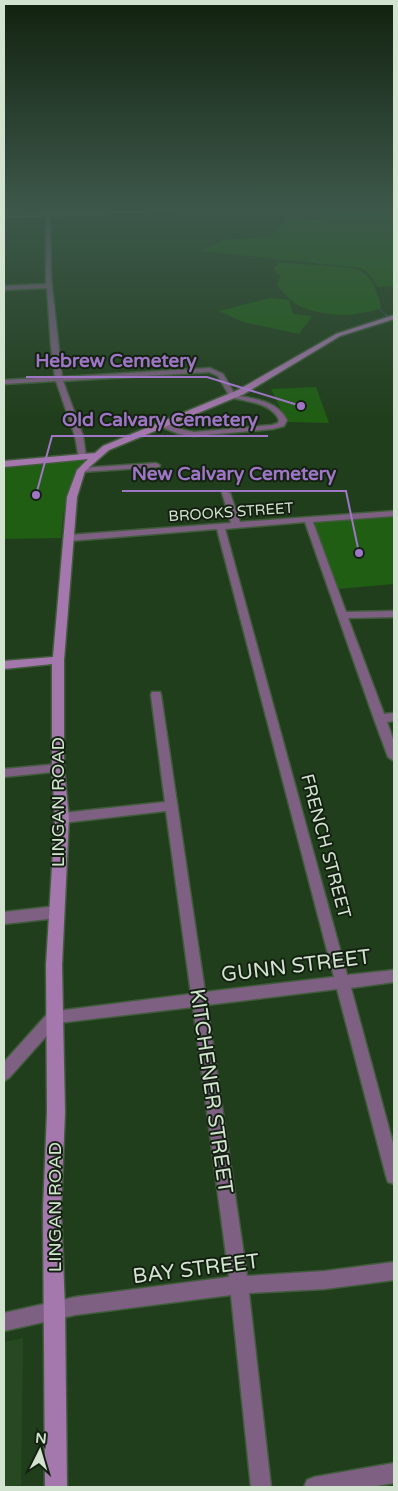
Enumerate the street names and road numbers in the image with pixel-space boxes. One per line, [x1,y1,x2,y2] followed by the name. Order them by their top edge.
[168,499,294,525] street label: BROOKS STREET
[47,737,69,867] street label: LINGAN ROAD
[296,771,356,921] street label: FRENCH STREET
[220,944,372,988] street label: GUNN STREET
[184,987,238,1195] street label: KITCHENER STREET
[44,1142,66,1272] street label: LINGAN ROAD
[131,1249,261,1289] street label: BAY STREET

